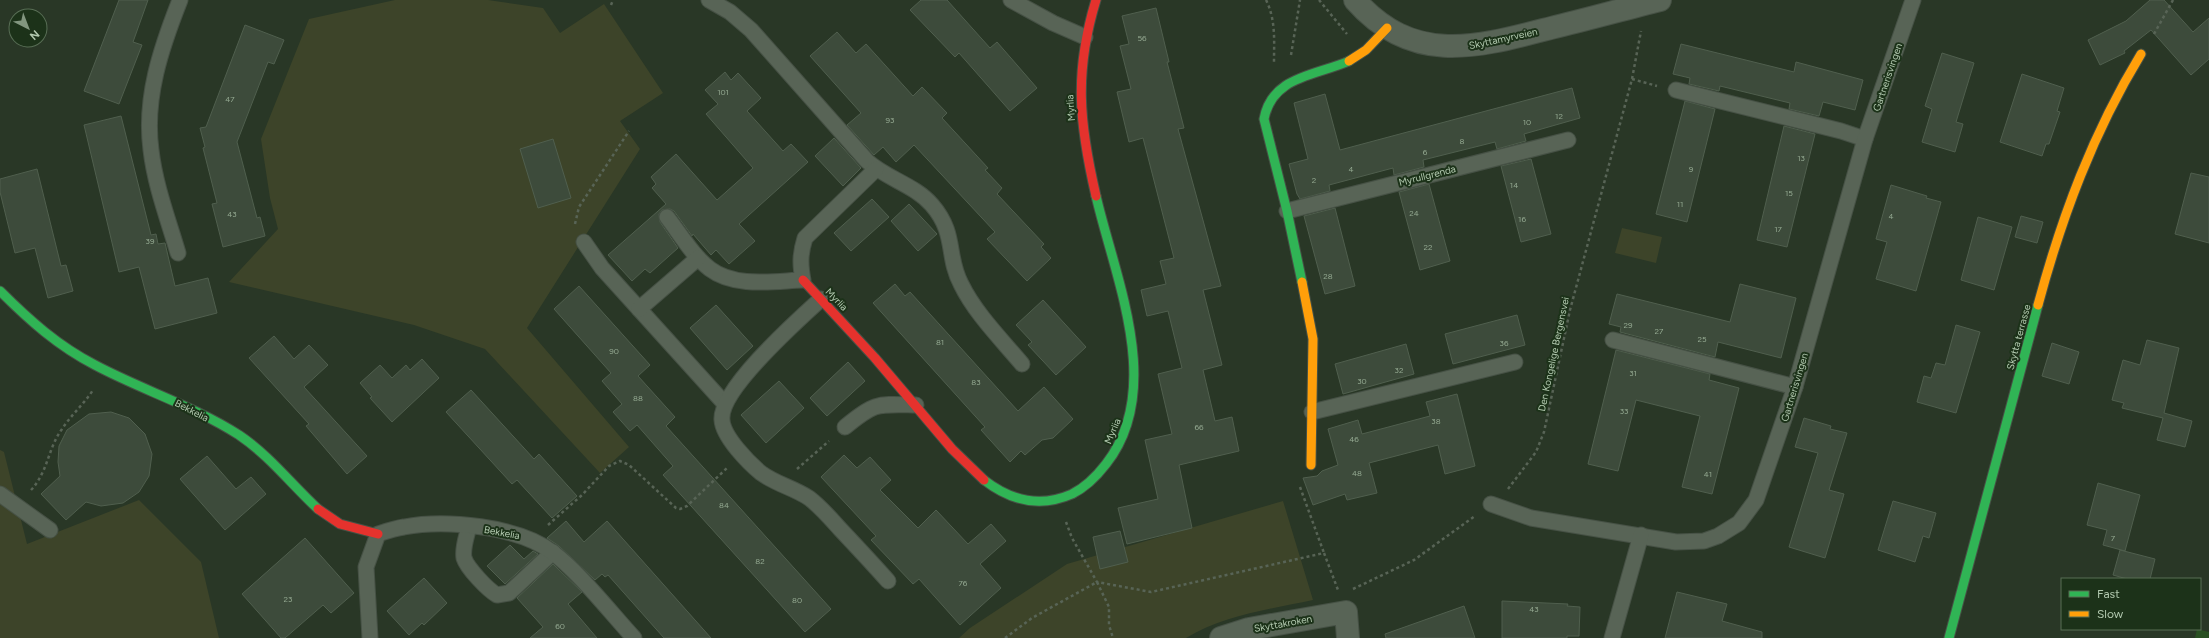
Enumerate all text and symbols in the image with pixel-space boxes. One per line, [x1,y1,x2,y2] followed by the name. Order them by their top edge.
[8,8,48,48] north arrow
[1468,25,1539,52] street label: Skyttamyrveien
[27,27,42,43] text: N
[1137,33,1147,43] house number: 56
[1870,41,1905,113] street label: Gartnerisvingen
[717,87,729,97] house number: 101
[225,94,235,104] house number: 47
[1063,94,1078,122] street label: Myrlia
[1555,111,1563,121] house number: 12
[886,115,894,125] house number: 93
[1523,117,1531,127] house number: 10
[1460,136,1465,146] house number: 8
[1423,147,1428,157] house number: 6
[1797,153,1805,163] house number: 13
[1397,162,1457,189] street label: Myrullgrenda
[1349,164,1354,174] house number: 4
[1689,164,1694,174] house number: 9
[1312,175,1316,185] house number: 2
[1510,180,1518,190] house number: 14
[1785,188,1793,198] house number: 15
[1677,199,1683,209] house number: 11
[1409,208,1419,218] house number: 24
[227,209,237,219] house number: 43
[1889,211,1894,221] house number: 4
[1518,214,1526,224] house number: 16
[1774,224,1782,234] house number: 17
[146,236,155,246] house number: 39
[1424,242,1432,252] house number: 22
[1323,271,1333,281] house number: 28
[823,285,851,313] street label: Myrlia
[1535,296,1572,413] street label: Den Kongelige Bergensvei
[2004,302,2034,371] street label: Skytta terrasse
[1624,320,1633,330] house number: 29
[1655,326,1664,336] house number: 27
[1697,334,1707,344] house number: 25
[936,337,944,347] house number: 81
[1500,338,1509,348] house number: 36
[609,346,619,356] house number: 90
[1778,351,1811,423] street label: Gartnerisvingen
[1395,365,1403,375] house number: 32
[1629,368,1637,378] house number: 31
[1357,376,1367,386] house number: 30
[971,377,981,387] house number: 83
[633,393,643,403] house number: 88
[173,396,211,424] street label: Bekkelia
[1620,406,1628,416] house number: 33
[1101,416,1124,446] street label: Myrlia
[1431,416,1441,426] house number: 38
[1194,422,1204,432] house number: 66
[1349,434,1359,444] house number: 46
[1352,468,1362,478] house number: 48
[1704,469,1712,479] house number: 41
[719,500,729,510] house number: 84
[483,523,521,542] street label: Bekkelia
[2111,533,2116,543] house number: 7
[755,556,765,566] house number: 82
[959,578,968,588] house number: 76
[2061,578,2201,630] legend
[2097,587,2120,601] text: Fast
[284,594,292,604] house number: 23
[792,595,802,605] house number: 80
[1529,604,1539,614] house number: 43
[2097,607,2124,621] text: Slow
[1253,612,1314,635] street label: Skyttakroken
[555,621,565,631] house number: 60

